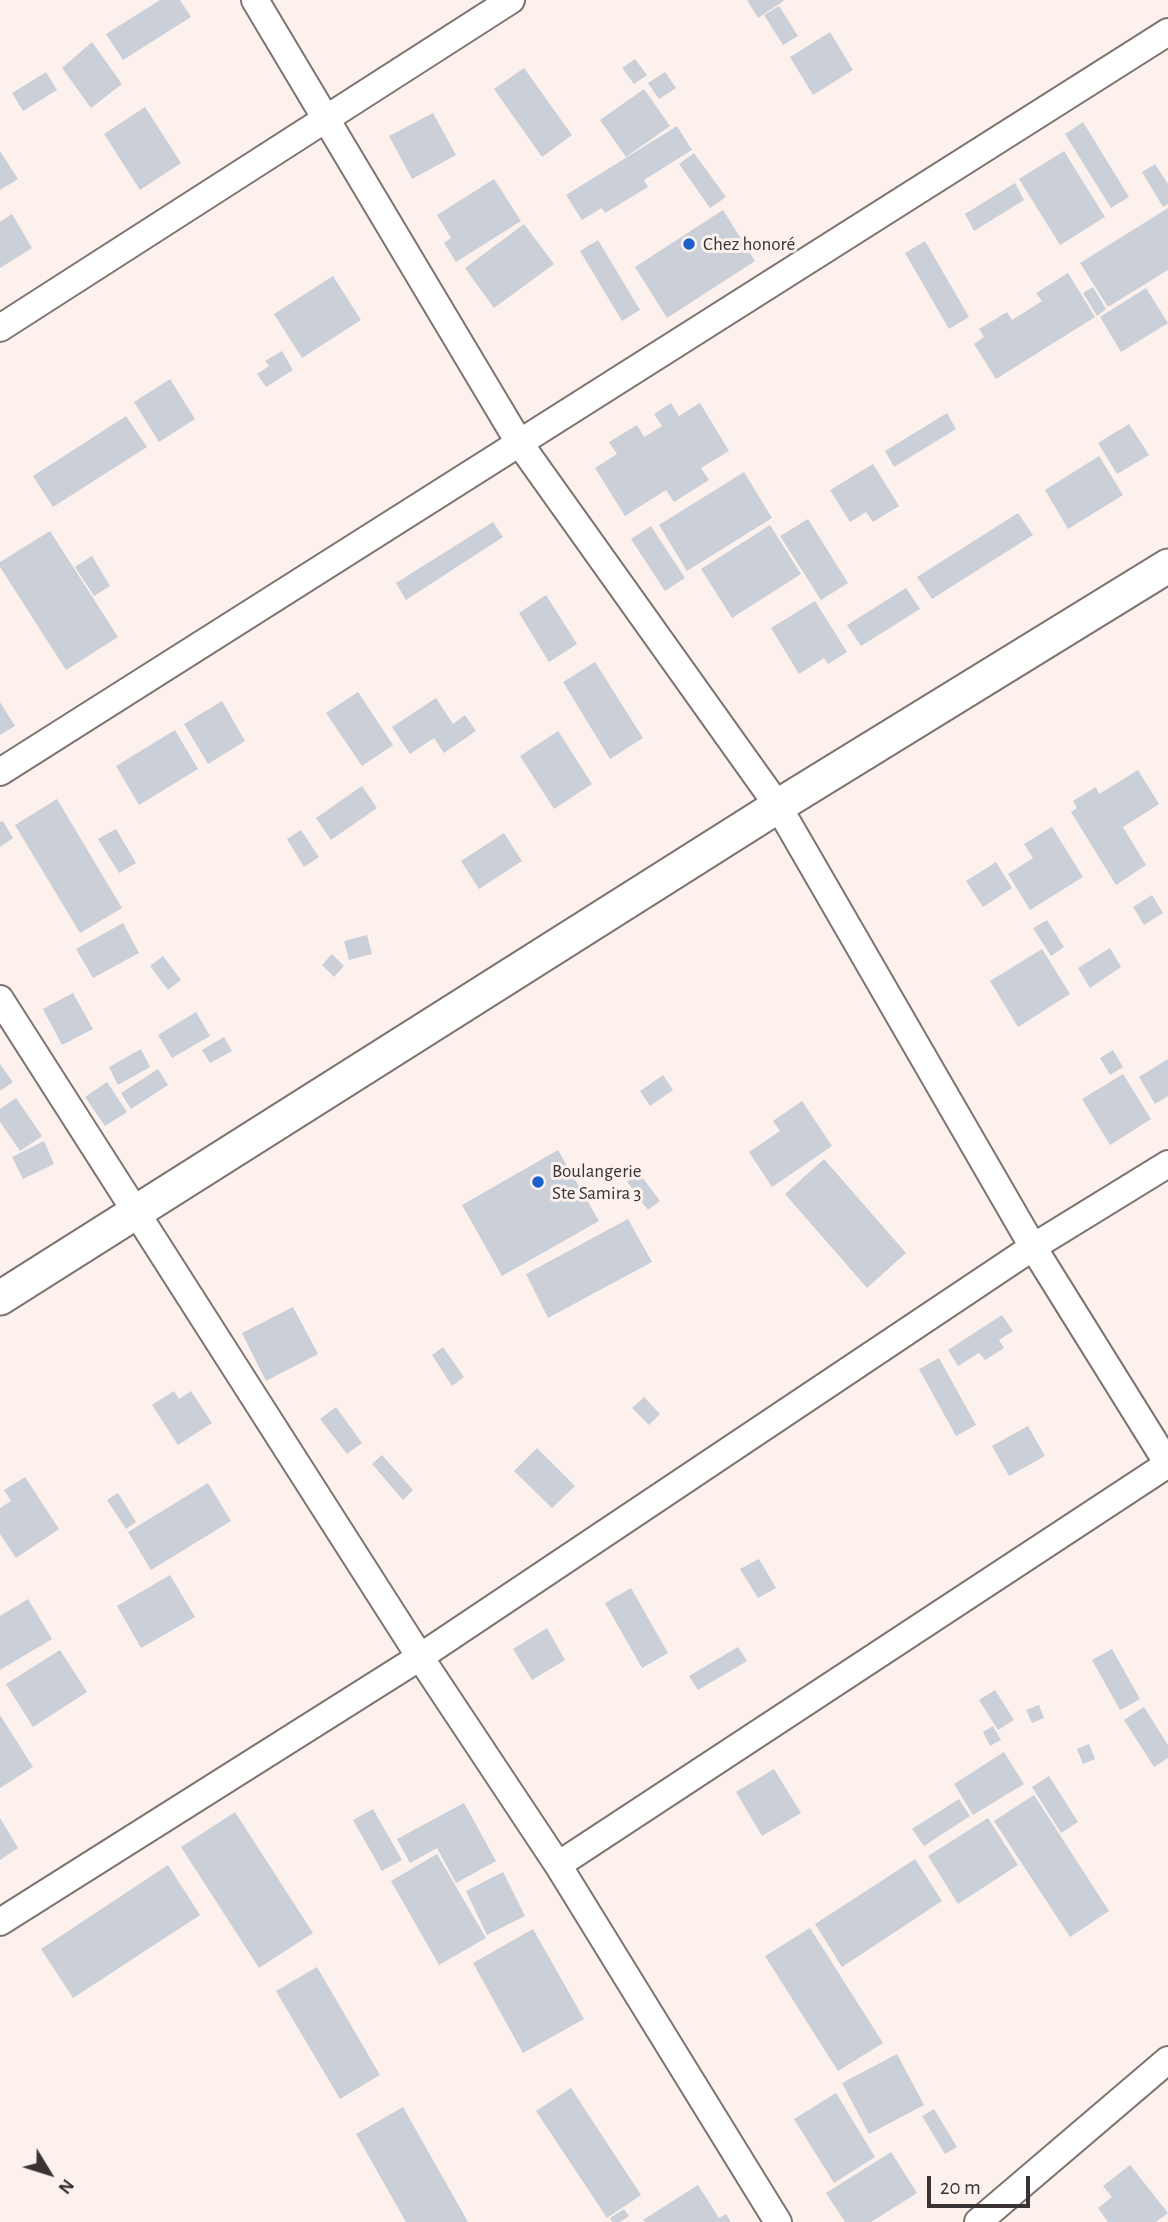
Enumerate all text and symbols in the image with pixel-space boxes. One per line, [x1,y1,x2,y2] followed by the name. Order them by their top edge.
[703,233,795,255] place label: Chez honoré
[681,236,697,252] marker: Chez honoré
[552,1160,642,1204] place label: Boulangerie Ste Samira 3
[530,1174,546,1190] marker: Boulangerie Ste Samira 3
[14,2138,84,2208] north arrow
[930,2162,1033,2206] scale bar
[54,2175,77,2197] text: N
[940,2177,981,2198] text: 20 m

